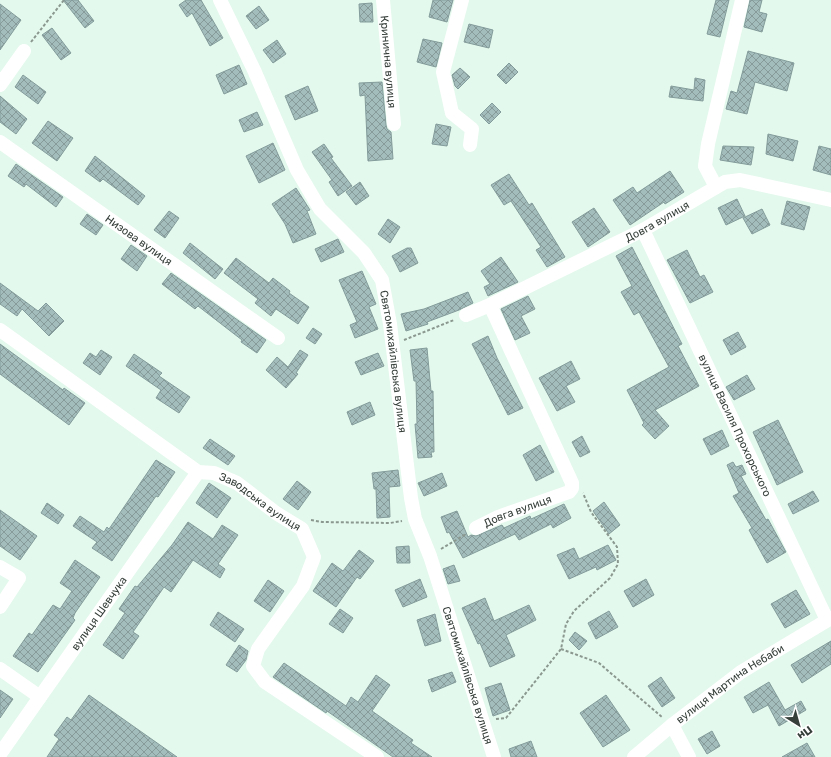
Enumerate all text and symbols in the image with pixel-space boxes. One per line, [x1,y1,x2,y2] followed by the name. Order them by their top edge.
[377,15,399,109] street label: Кринична вулиця
[623,198,692,245] street label: Довга вулиця
[103,212,175,269] street label: Низова вулиця
[377,289,409,434] street label: Святомихайлівська вулиця
[696,352,774,499] street label: вулиця Василя Прохорського
[217,470,303,534] street label: Заводська вулиця
[482,493,553,530] street label: Довга вулиця
[69,574,130,653] street label: вулиця Шевчука
[439,605,495,746] street label: Святомихайлівська вулиця
[674,642,787,726] street label: вулиця Мартина Небаби
[779,705,819,745] north arrow
[795,723,815,742] text: Пн

